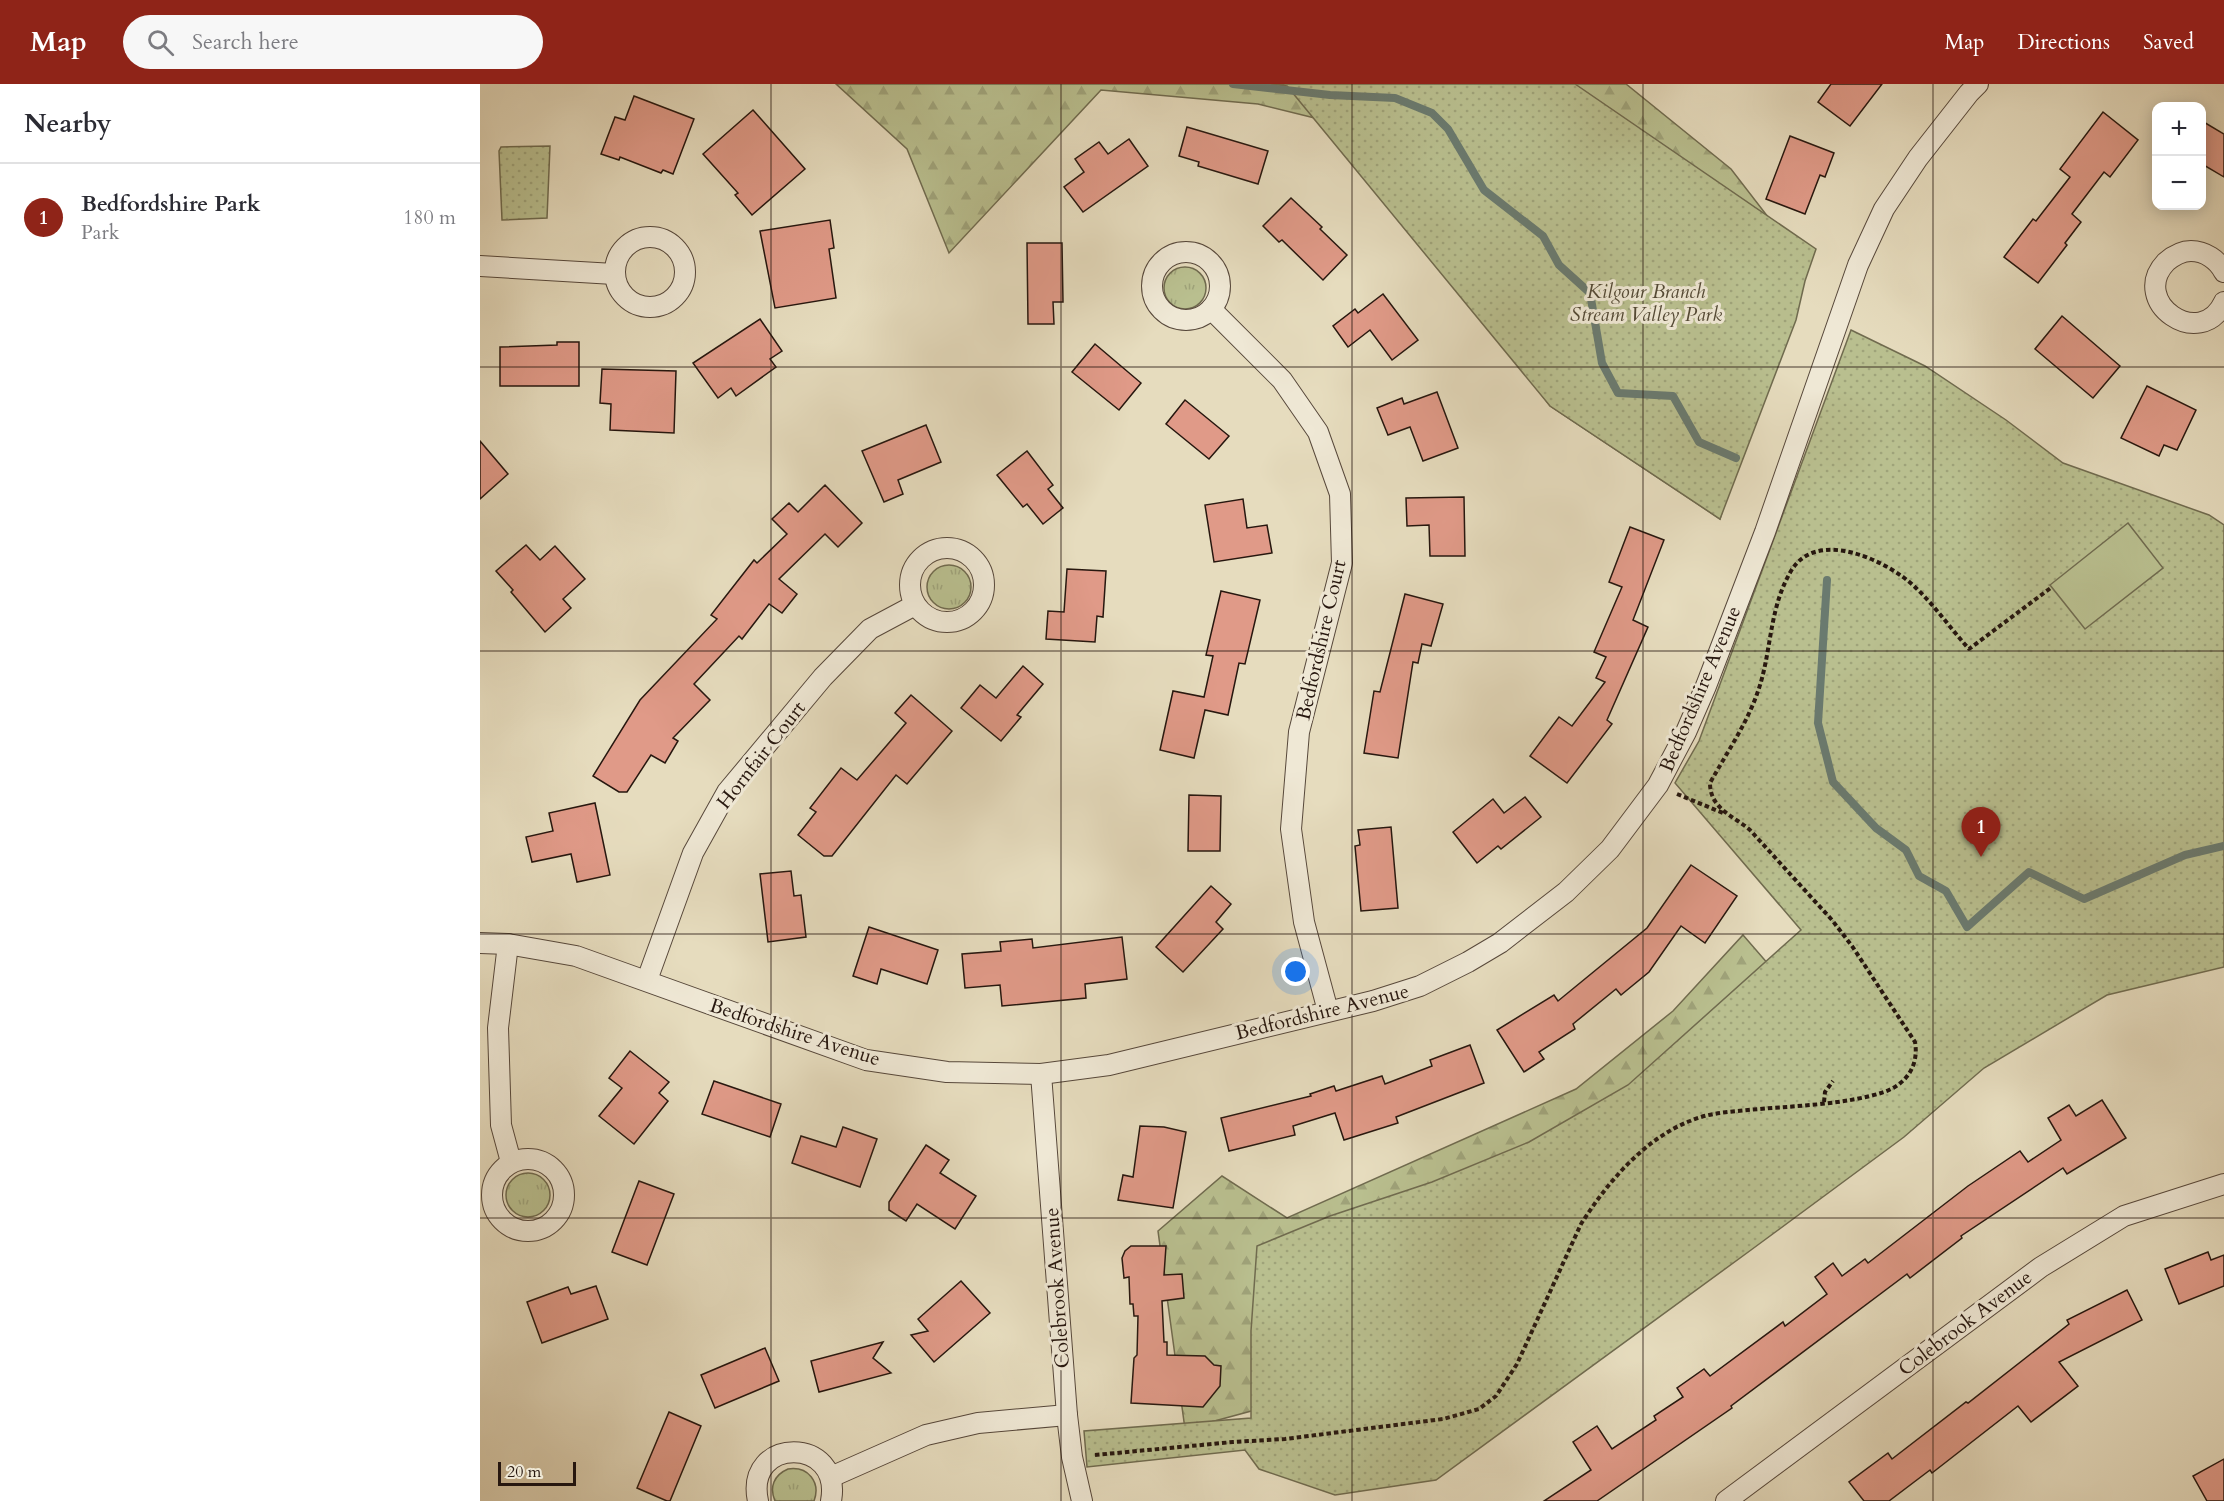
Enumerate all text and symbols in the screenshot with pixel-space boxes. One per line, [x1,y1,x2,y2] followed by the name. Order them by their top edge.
[123,15,543,69] search box
[30,23,87,61] text: Map
[144,26,177,59] icon: search
[192,27,299,57] text: Search here
[1944,28,1984,57] text: Map
[2017,28,2110,57] text: Directions
[2143,28,2194,57] text: Saved
[2152,102,2206,210] map controls
[2152,102,2206,156] button: +
[24,106,112,141] text: Nearby
[2152,156,2206,210] button: −
[81,189,261,219] text: Bedfordshire Park
[38,204,49,231] text: 1
[403,204,456,231] text: 180 m
[81,219,119,246] text: Park
[1570,278,1722,328] park label: Kilgour Branch Stream Valley Park
[1289,556,1353,723] street label: Bedfordshire Court
[1653,602,1747,776] street label: Bedfordshire Avenue
[710,695,812,815] street label: Hornfair Court
[1962,808,2000,857] pin: 1
[1281,957,1310,986] your location
[1232,977,1412,1047] street label: Bedfordshire Avenue
[706,992,884,1072] street label: Bedfordshire Avenue
[1038,1207,1076,1369] street label: Colebrook Avenue
[1893,1264,2037,1382] street label: Colebrook Avenue
[498,1459,576,1486] scale bar
[507,1461,541,1483] text: 20 m

